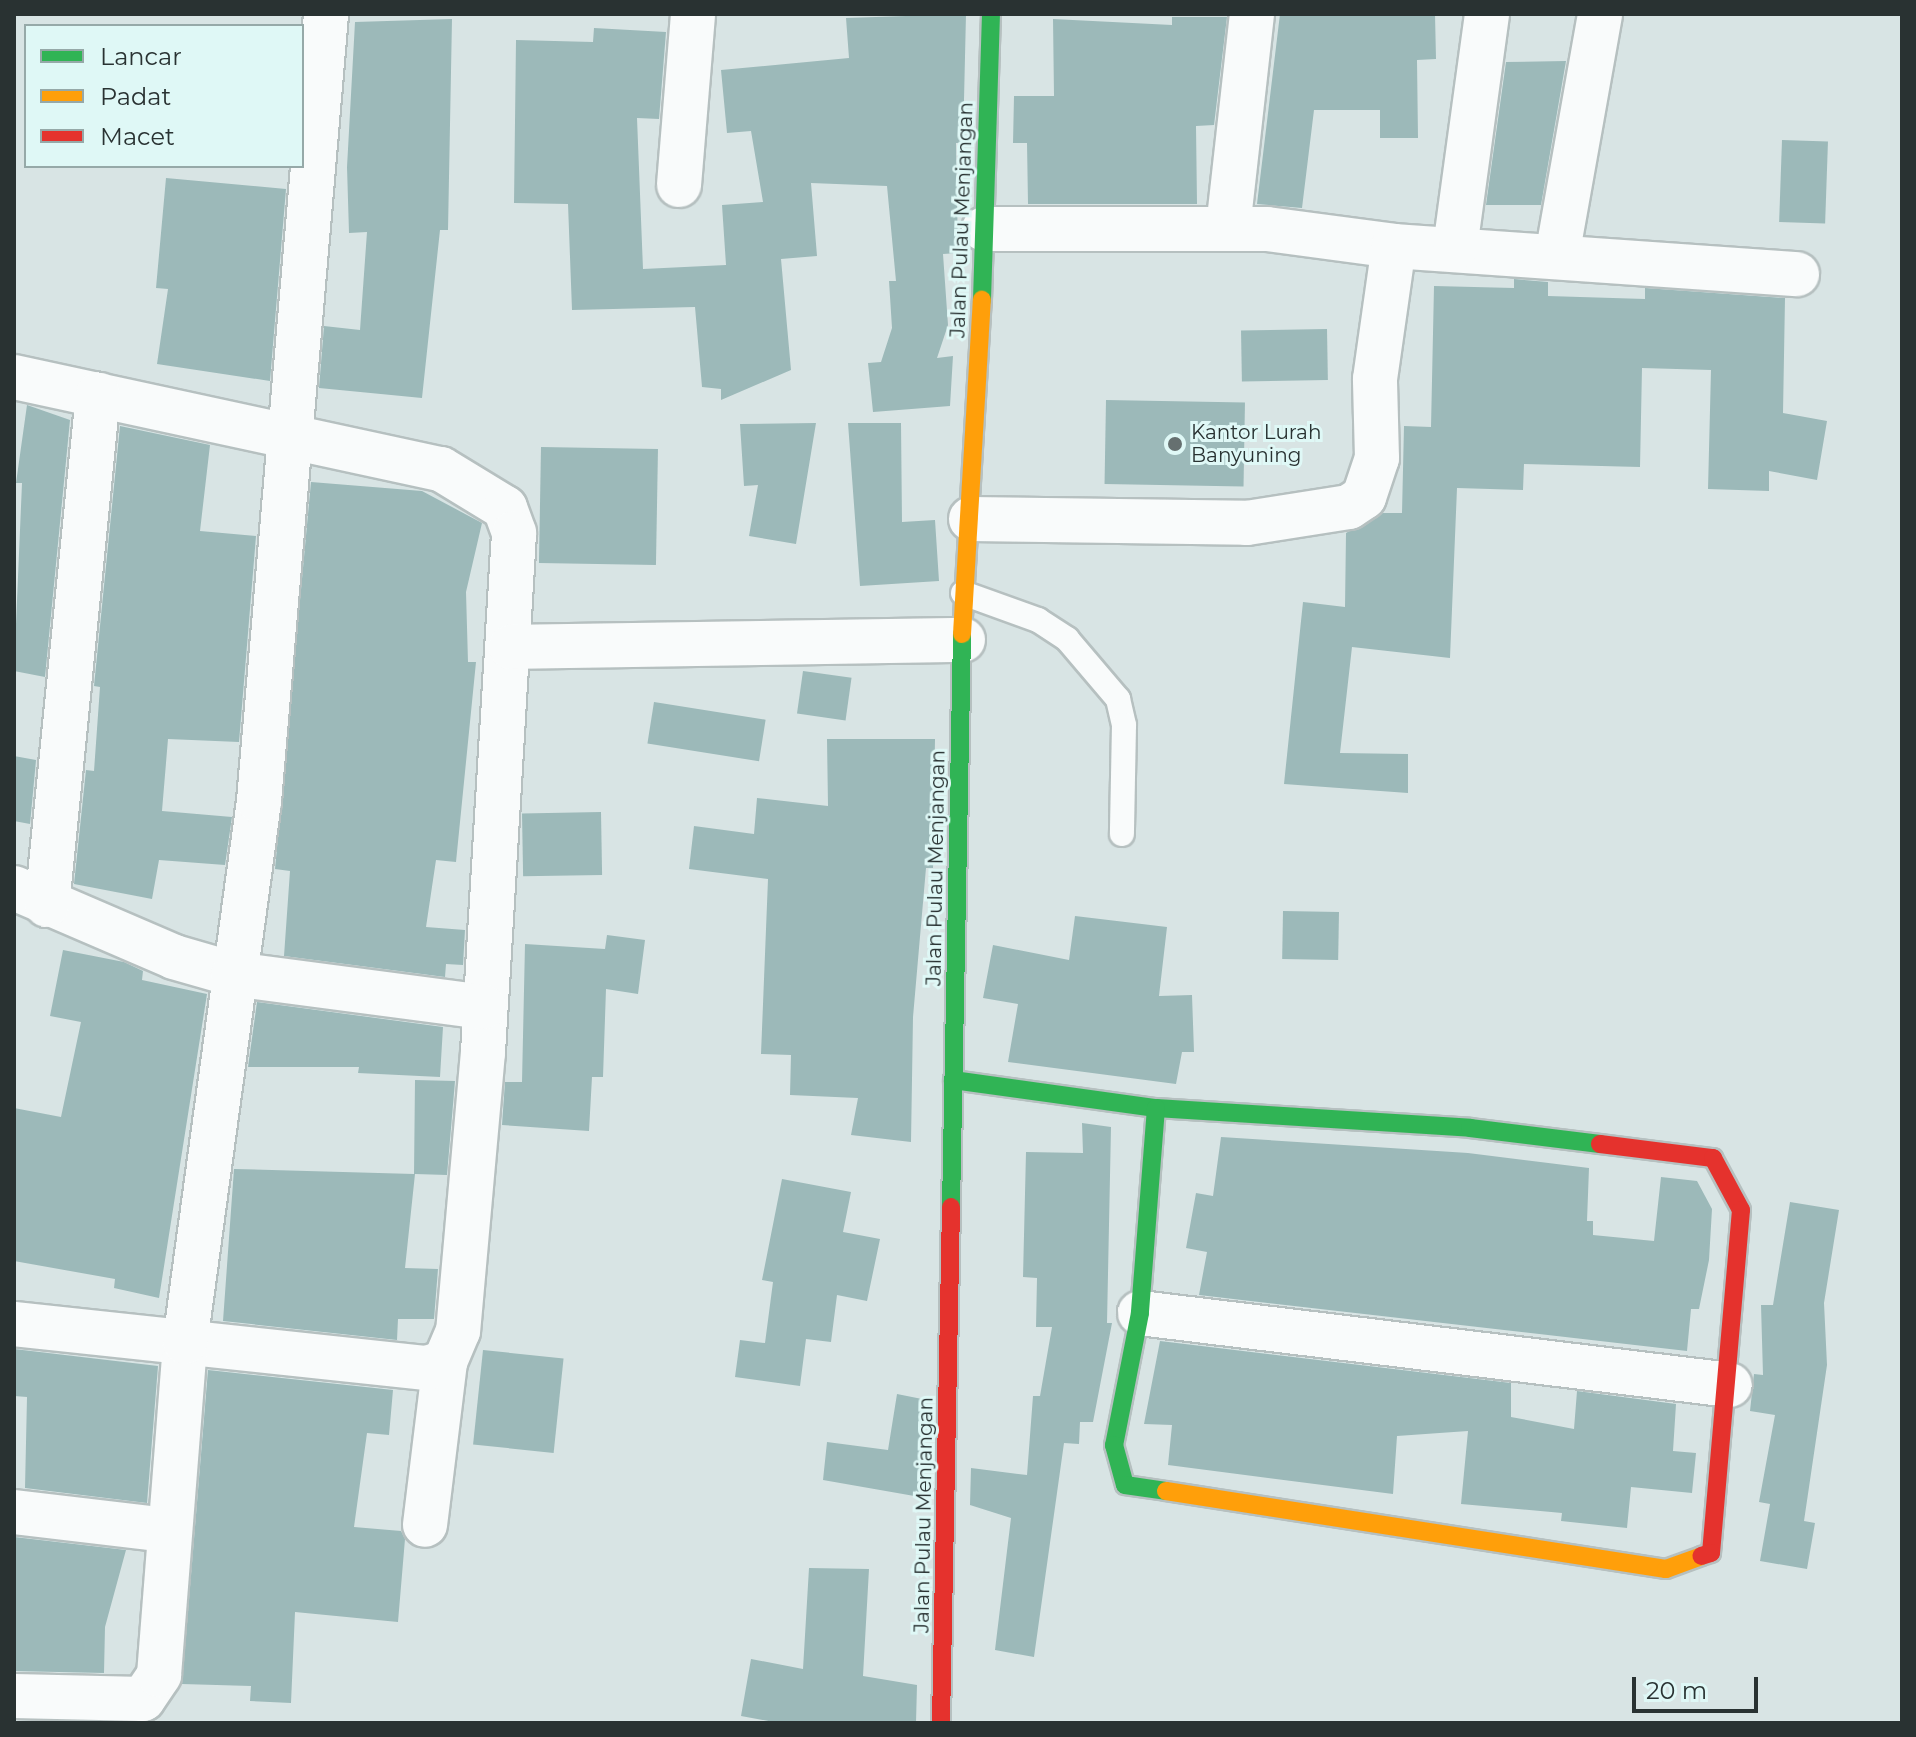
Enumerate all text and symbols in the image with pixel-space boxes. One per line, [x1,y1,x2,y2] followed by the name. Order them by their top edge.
[24,24,304,168] legend
[100,42,182,71] text: Lancar
[100,82,171,111] text: Padat
[946,102,978,338] street label: Jalan Pulau Menjangan
[100,122,175,151] text: Macet
[1191,420,1321,467] place label: Kantor Lurah Banyuning
[1166,435,1184,453] marker: Kantor Lurah Banyuning
[922,750,950,986] street label: Jalan Pulau Menjangan
[910,1397,938,1633] street label: Jalan Pulau Menjangan
[1636,1661,1762,1711] scale bar
[1646,1676,1707,1705] text: 20 m

